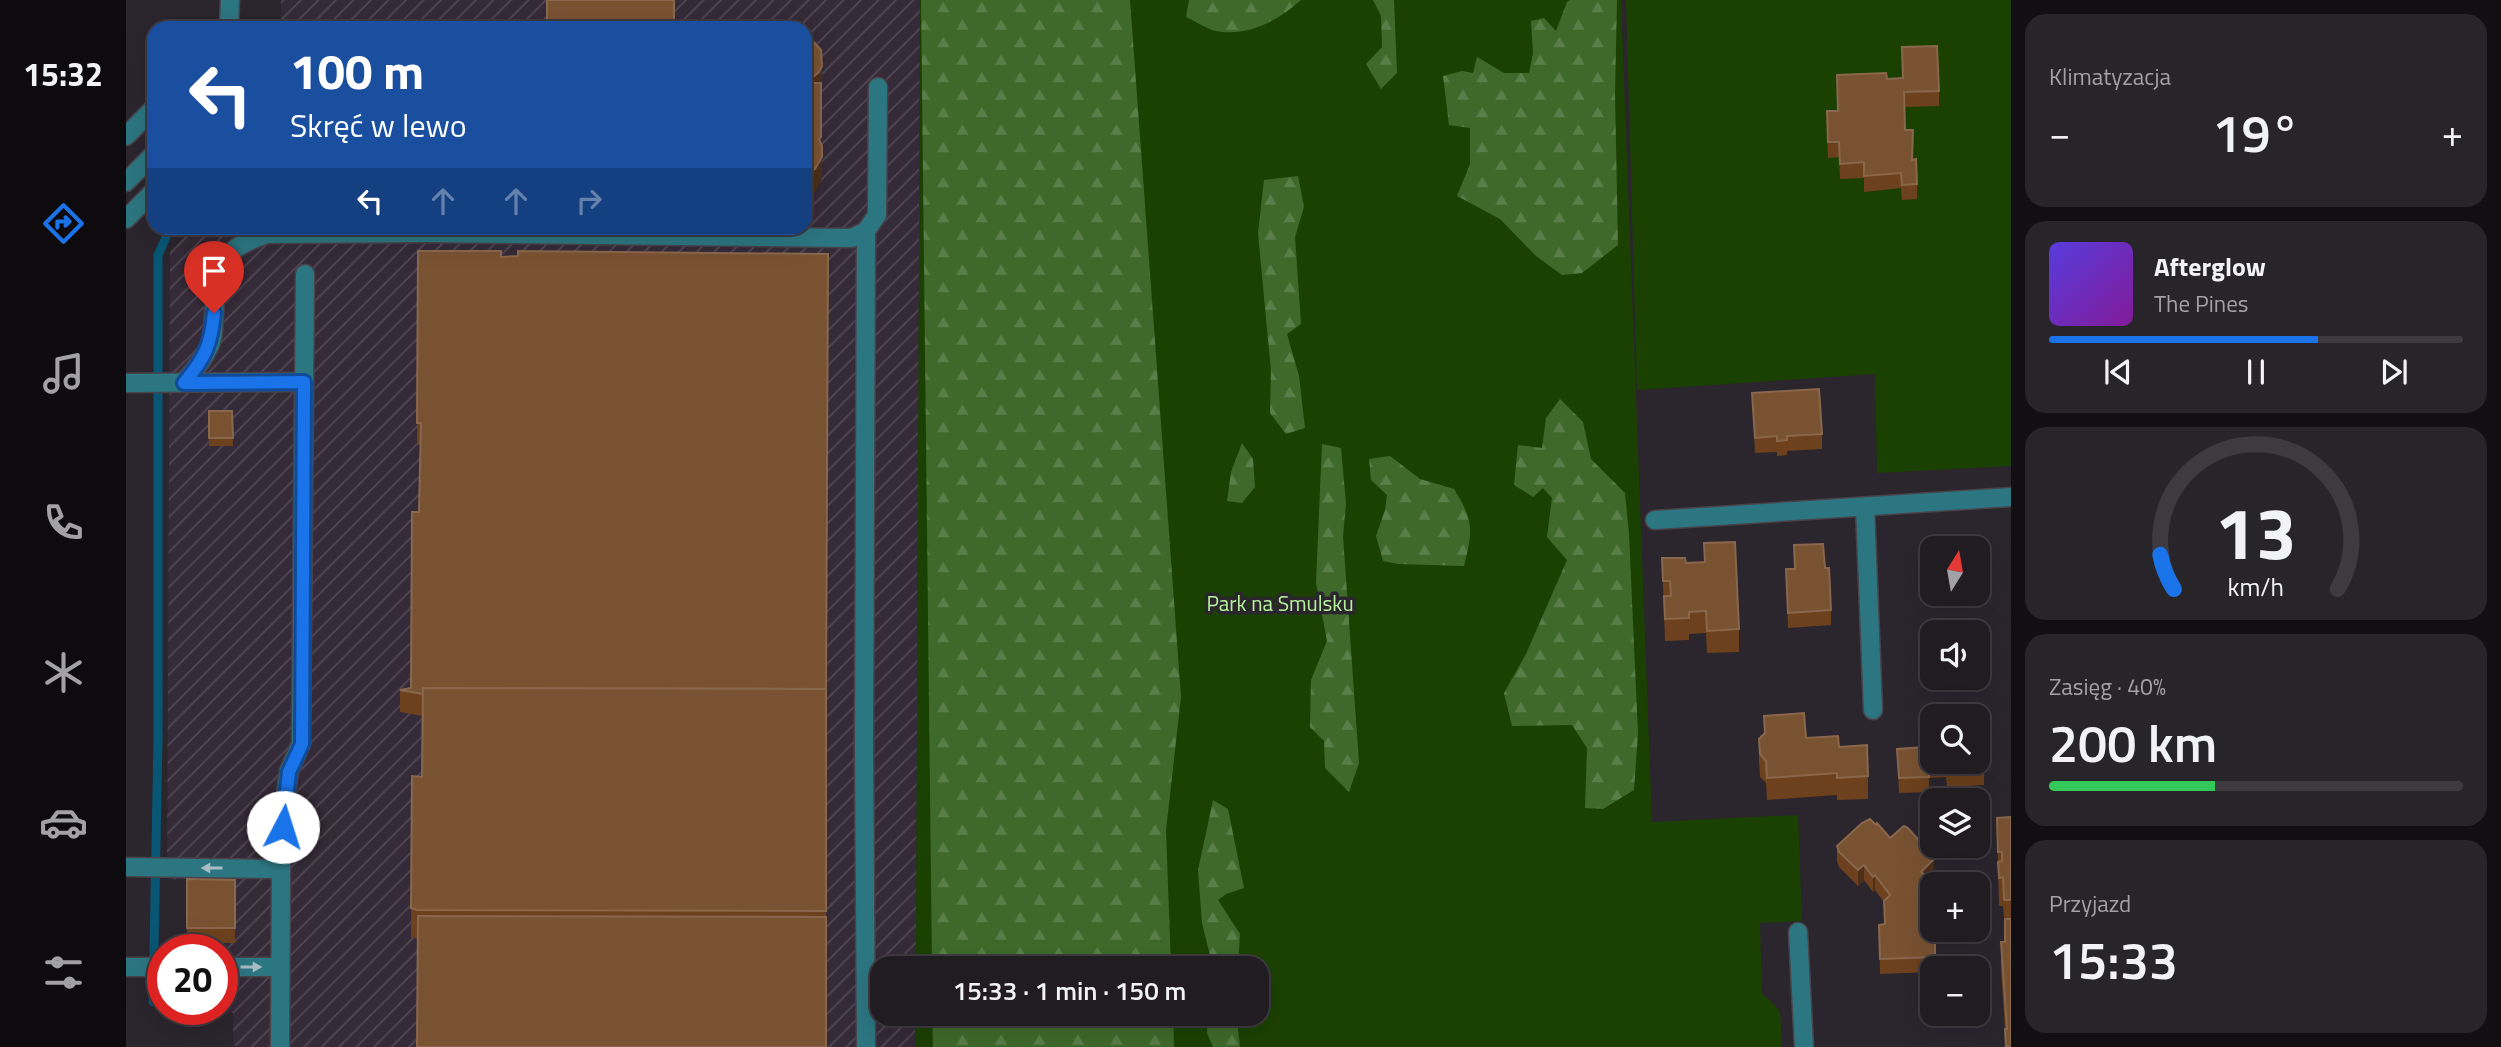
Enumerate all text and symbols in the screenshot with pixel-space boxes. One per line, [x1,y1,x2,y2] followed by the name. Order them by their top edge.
[290,33,424,108] text: 100 m
[175,49,266,140] icon: left
[23,50,103,98] text: 15:32
[2049,59,2171,94] text: Klimatyzacja
[2212,93,2300,172] text: 19°
[290,101,467,149] text: Skręć w lewo
[2049,104,2070,162] text: −
[2442,104,2463,162] text: +
[351,182,389,220] icon: left
[424,182,462,220] icon: ahead
[497,182,535,220] icon: ahead
[570,182,608,220] icon: right
[39,199,88,248] icon: directions
[184,241,244,313] pin
[2154,247,2266,286] text: Afterglow
[195,252,233,290] icon: arrive
[2154,286,2248,321] text: The Pines
[39,349,88,398] icon: music
[2099,353,2137,391] icon: previous
[2237,353,2275,391] icon: pause
[2375,353,2413,391] icon: next
[2215,478,2297,588] text: 13
[39,498,88,547] icon: phone
[1920,536,1990,606] north arrow
[1920,536,1990,1026] map controls
[2228,568,2284,606] text: km/h
[1206,587,1354,619] park label: Park na Smulsku
[1920,620,1990,690] button: sound
[39,648,88,697] icon: climate
[2049,669,2166,704] text: Zasięg · 40%
[2049,703,2217,782] text: 200 km
[1920,704,1990,774] button: search
[1920,788,1990,858] button: layers
[246,790,320,864] position arrow
[39,798,88,847] icon: car
[201,862,223,874] one-way arrow
[1920,872,1990,942] button: +
[2049,886,2131,921] text: Przyjazd
[2049,920,2178,999] text: 15:33
[147,934,238,1025] speed limit sign: 20
[39,948,88,997] icon: filters
[1920,956,1990,1026] button: −
[240,961,262,973] one-way arrow
[953,971,1186,1010] text: 15:33 · 1 min · 150 m

